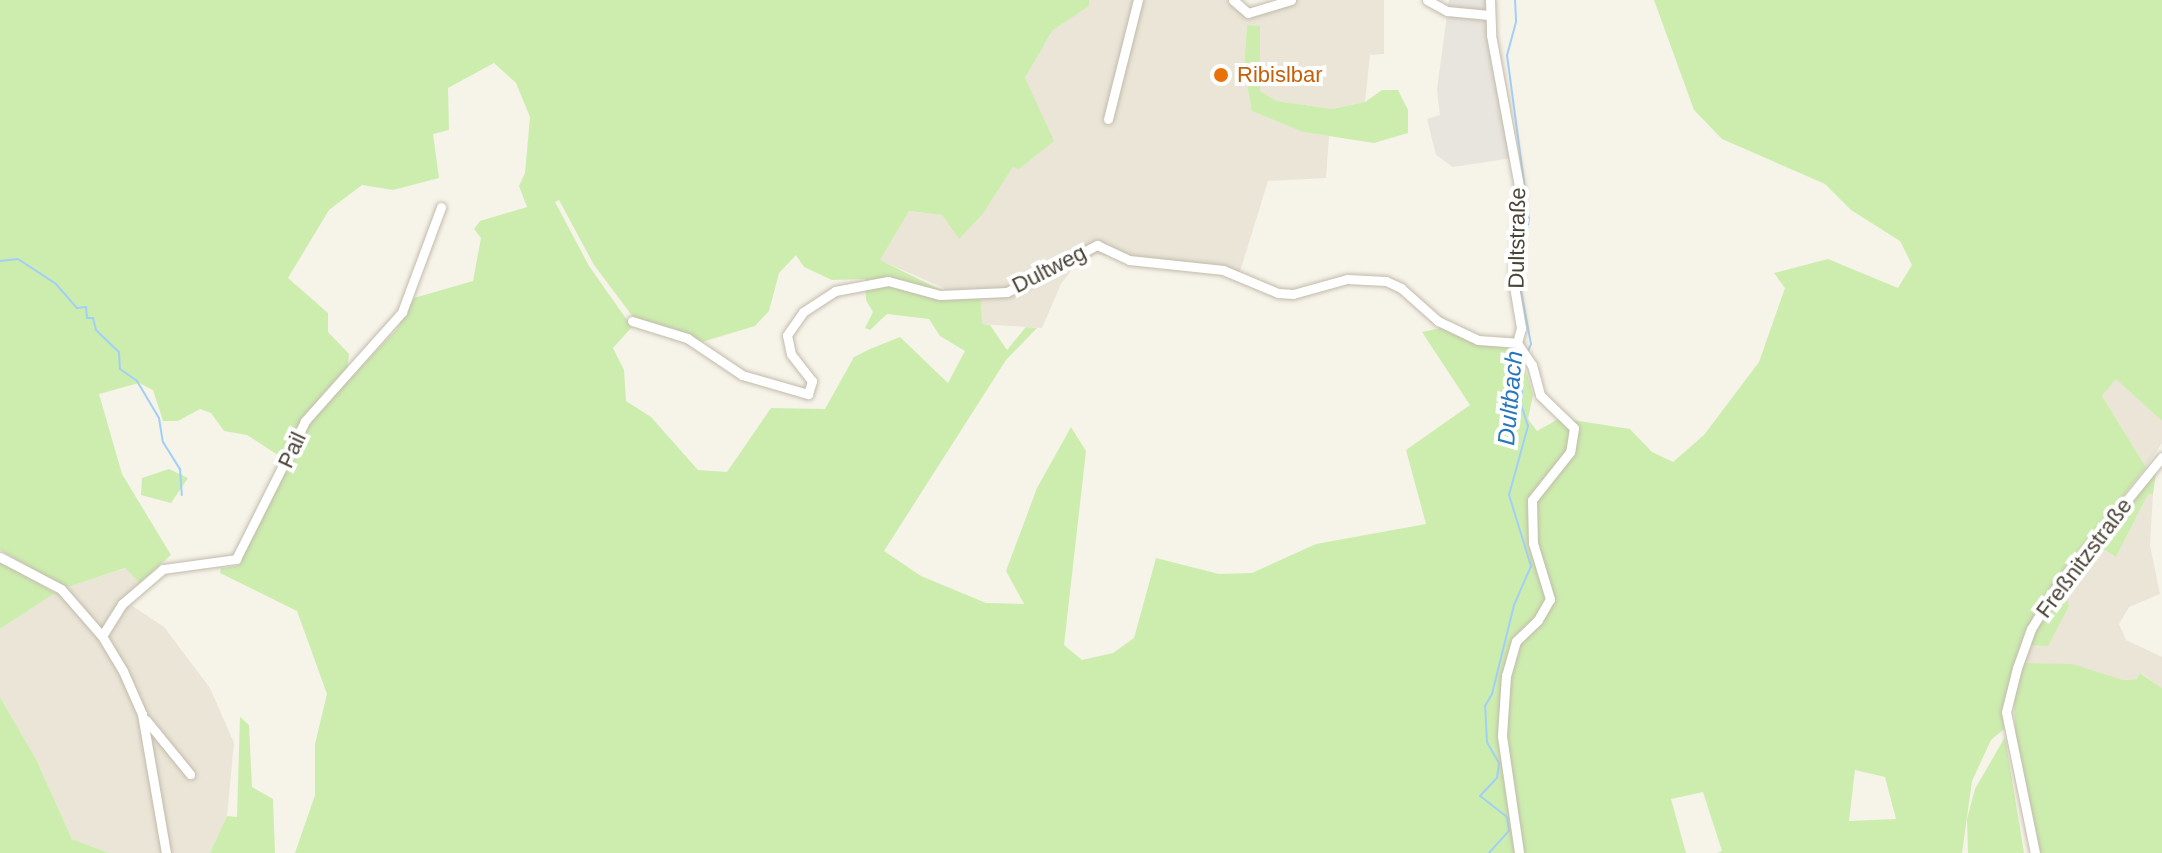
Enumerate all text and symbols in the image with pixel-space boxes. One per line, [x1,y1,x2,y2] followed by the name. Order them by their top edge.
[1237,62,1323,88] place label: Ribislbar
[1212,66,1230,84] marker: Ribislbar
[1503,187,1531,289] street label: Dultstraße
[1008,239,1090,299] street label: Dultweg
[1492,350,1528,446] water label: Dultbach
[272,428,312,472] street label: Pail
[2030,493,2138,623] street label: Freßnitzstraße

